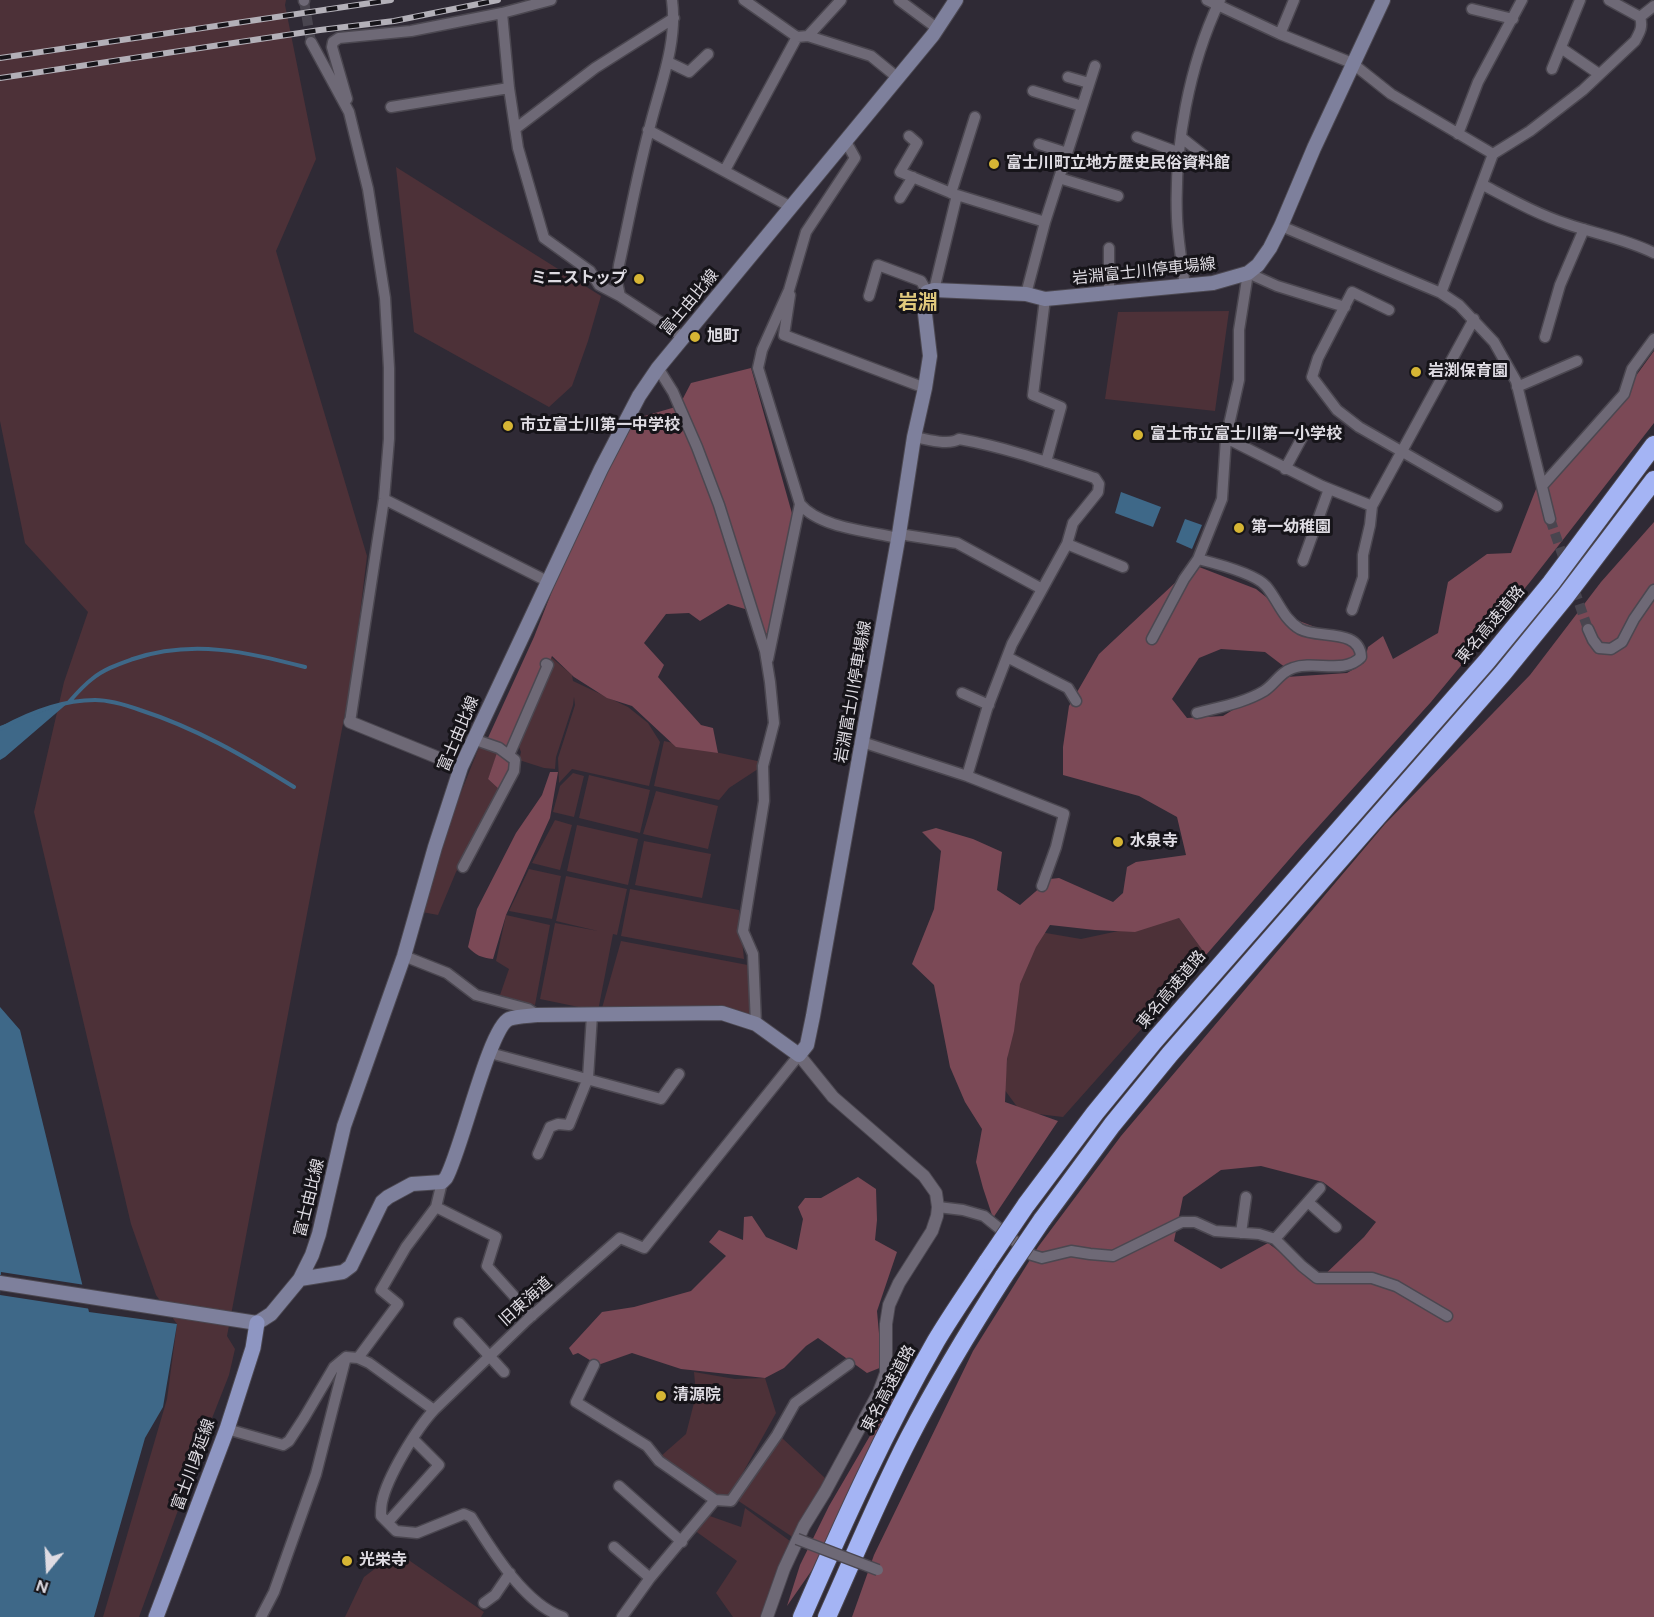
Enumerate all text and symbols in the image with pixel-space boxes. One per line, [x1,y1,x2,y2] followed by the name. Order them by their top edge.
[1006,154,1230,174] place label: 富士川町立地方歴史民俗資料館
[987,157,1001,171] marker: 富士川町立地方歴史民俗資料館
[1071,255,1217,289] street label: 岩淵富士川停車場線
[657,266,723,340] street label: 富士由比線
[531,269,627,289] place label: ミニストップ
[632,272,646,286] marker: ミニストップ
[898,292,938,316] district label: 岩淵
[707,327,739,347] place label: 旭町
[688,330,702,344] marker: 旭町
[1428,362,1508,382] place label: 岩渕保育園
[1409,365,1423,379] marker: 岩渕保育園
[520,416,680,436] place label: 市立富士川第一中学校
[501,419,515,433] marker: 市立富士川第一中学校
[1150,425,1342,445] place label: 富士市立富士川第一小学校
[1131,428,1145,442] marker: 富士市立富士川第一小学校
[1251,518,1331,538] place label: 第一幼稚園
[1232,521,1246,535] marker: 第一幼稚園
[1453,582,1529,668] street label: 東名高速道路
[832,619,876,765] street label: 岩淵富士川停車場線
[435,693,483,775] street label: 富士由比線
[1130,832,1178,852] place label: 水泉寺
[1111,835,1125,849] marker: 水泉寺
[1134,947,1210,1033] street label: 東名高速道路
[291,1157,329,1239] street label: 富士由比線
[496,1273,556,1331] street label: 旧東海道
[858,1342,920,1436] street label: 東名高速道路
[673,1386,721,1406] place label: 清源院
[654,1389,668,1403] marker: 清源院
[169,1417,219,1513] street label: 富士川身延線
[18,1539,78,1599] north arrow
[359,1551,407,1571] place label: 光栄寺
[340,1554,354,1568] marker: 光栄寺
[33,1575,51,1598] text: N

